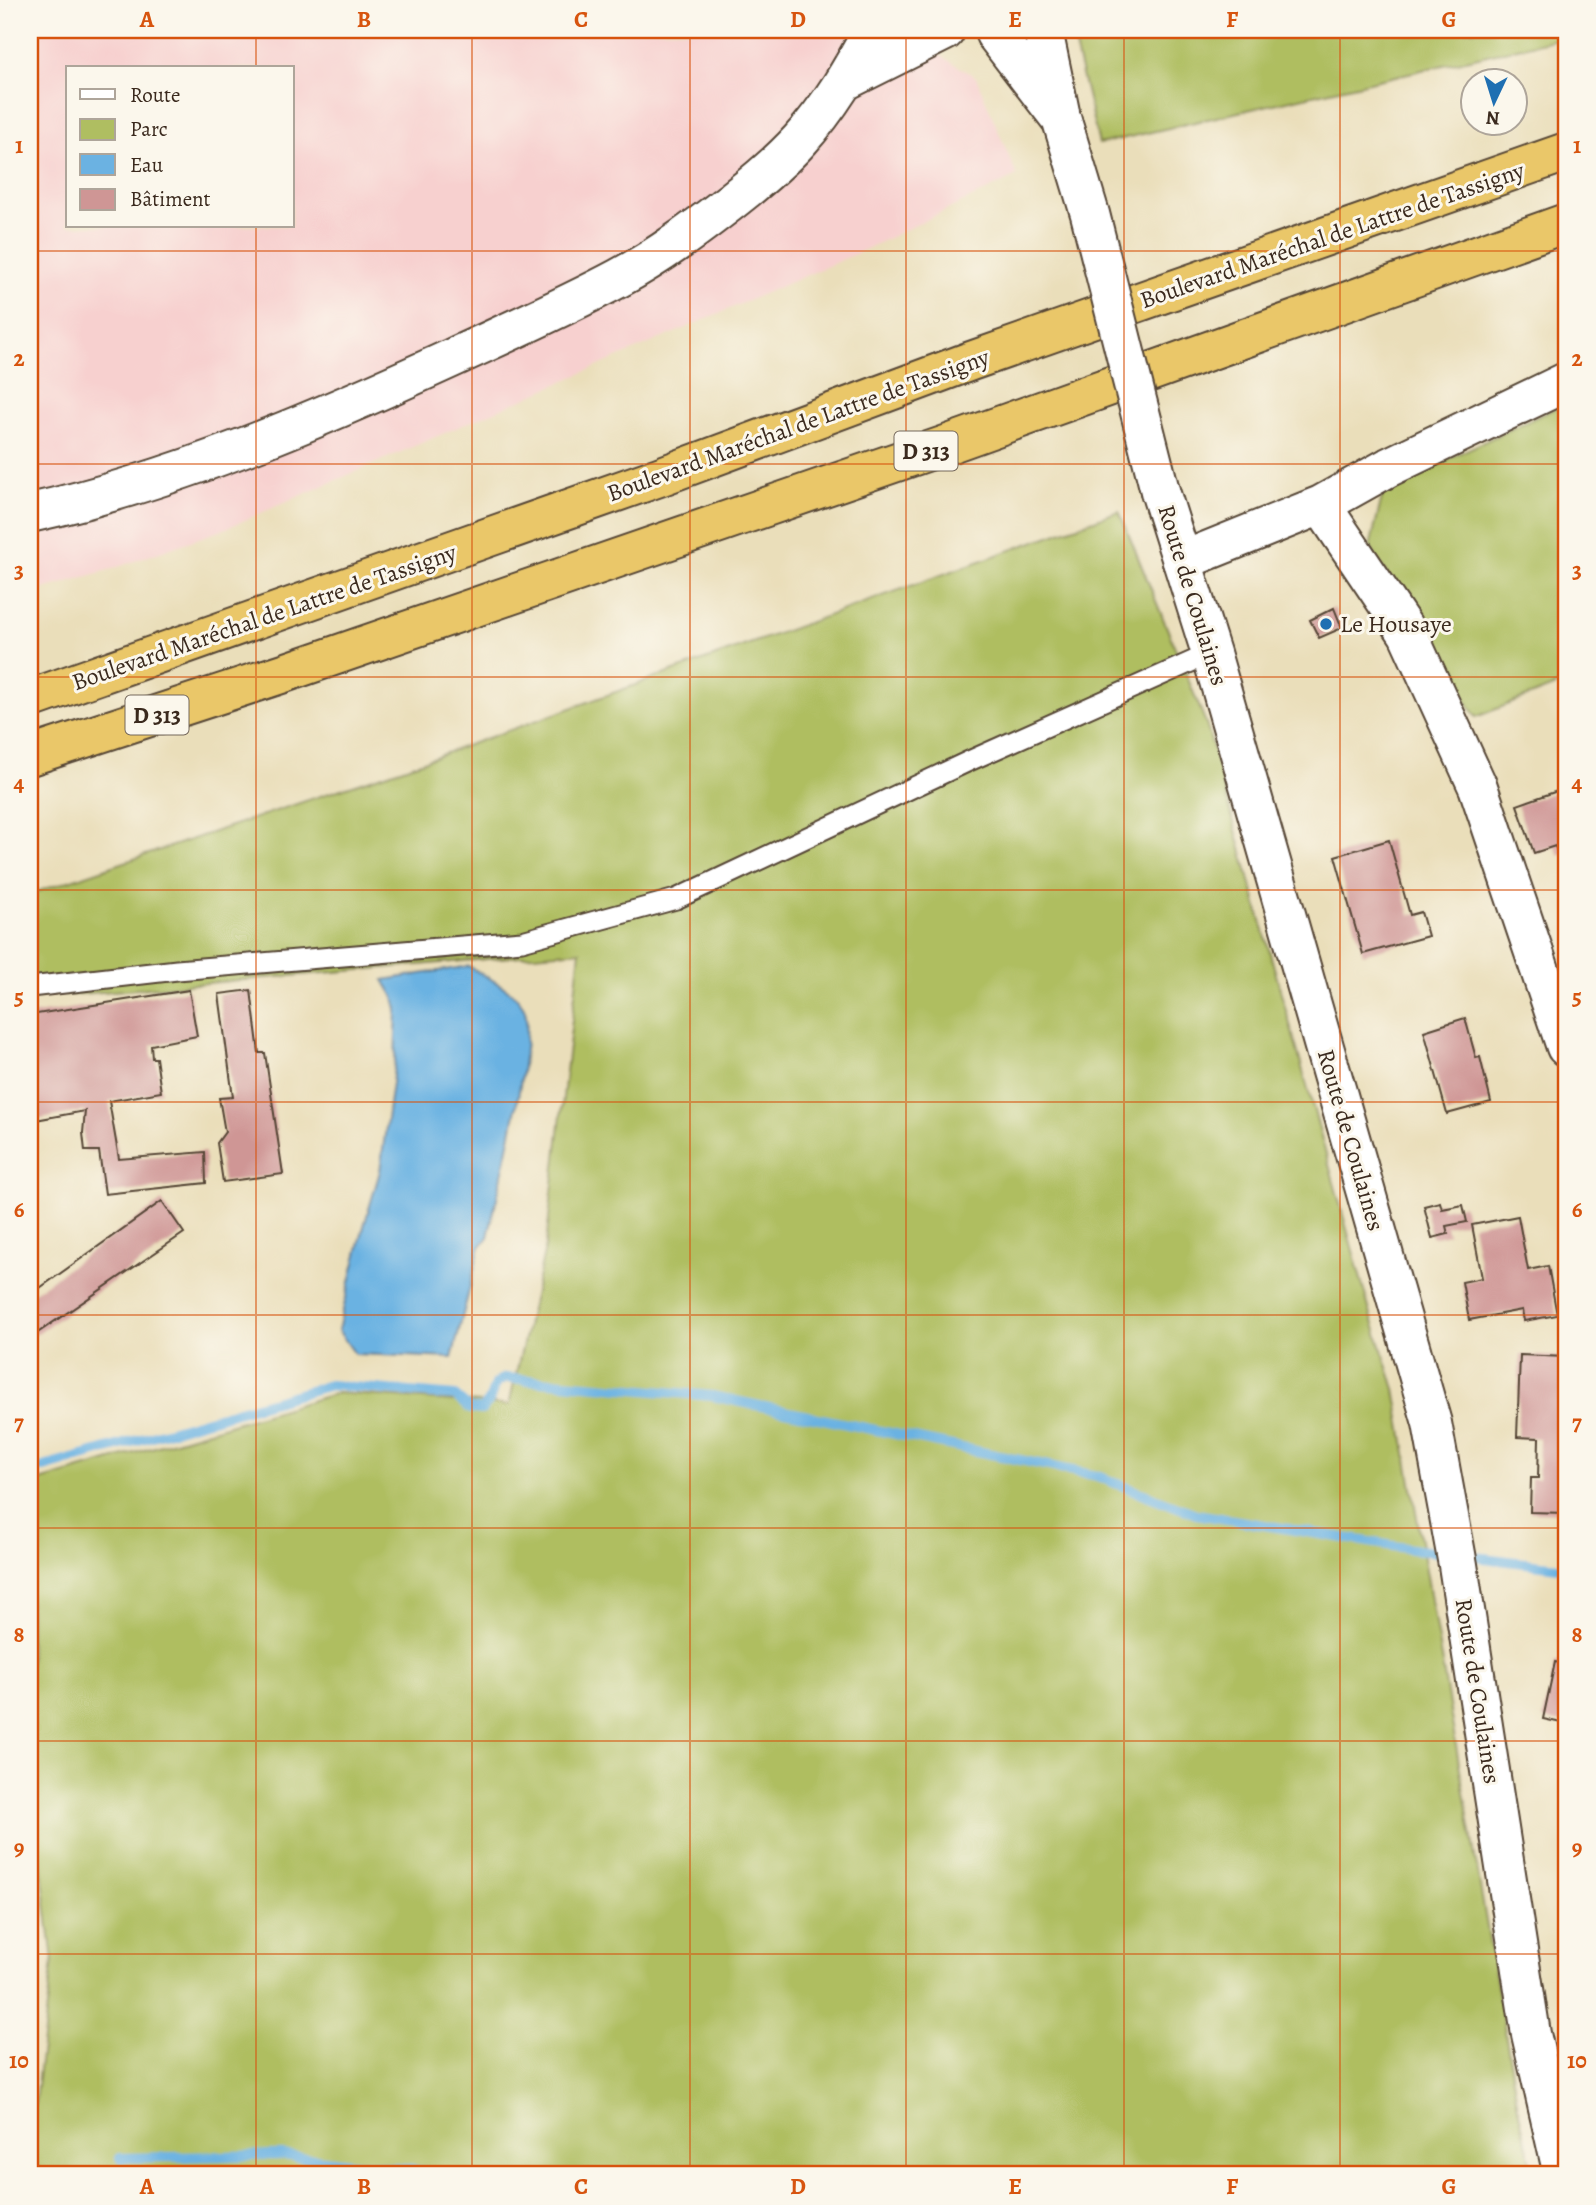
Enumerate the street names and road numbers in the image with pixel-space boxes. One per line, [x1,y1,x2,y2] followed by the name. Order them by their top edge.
[1136,154,1529,316] street label: Boulevard Maréchal de Lattre de Tassigny
[602,341,994,509] street label: Boulevard Maréchal de Lattre de Tassigny
[894,432,958,471] road number: D 313
[1150,501,1236,689] street label: Route de Coulaines
[68,536,461,698] street label: Boulevard Maréchal de Lattre de Tassigny
[125,695,188,734] road number: D 313
[1310,1045,1392,1235] street label: Route de Coulaines
[1448,1596,1508,1786] street label: Route de Coulaines

